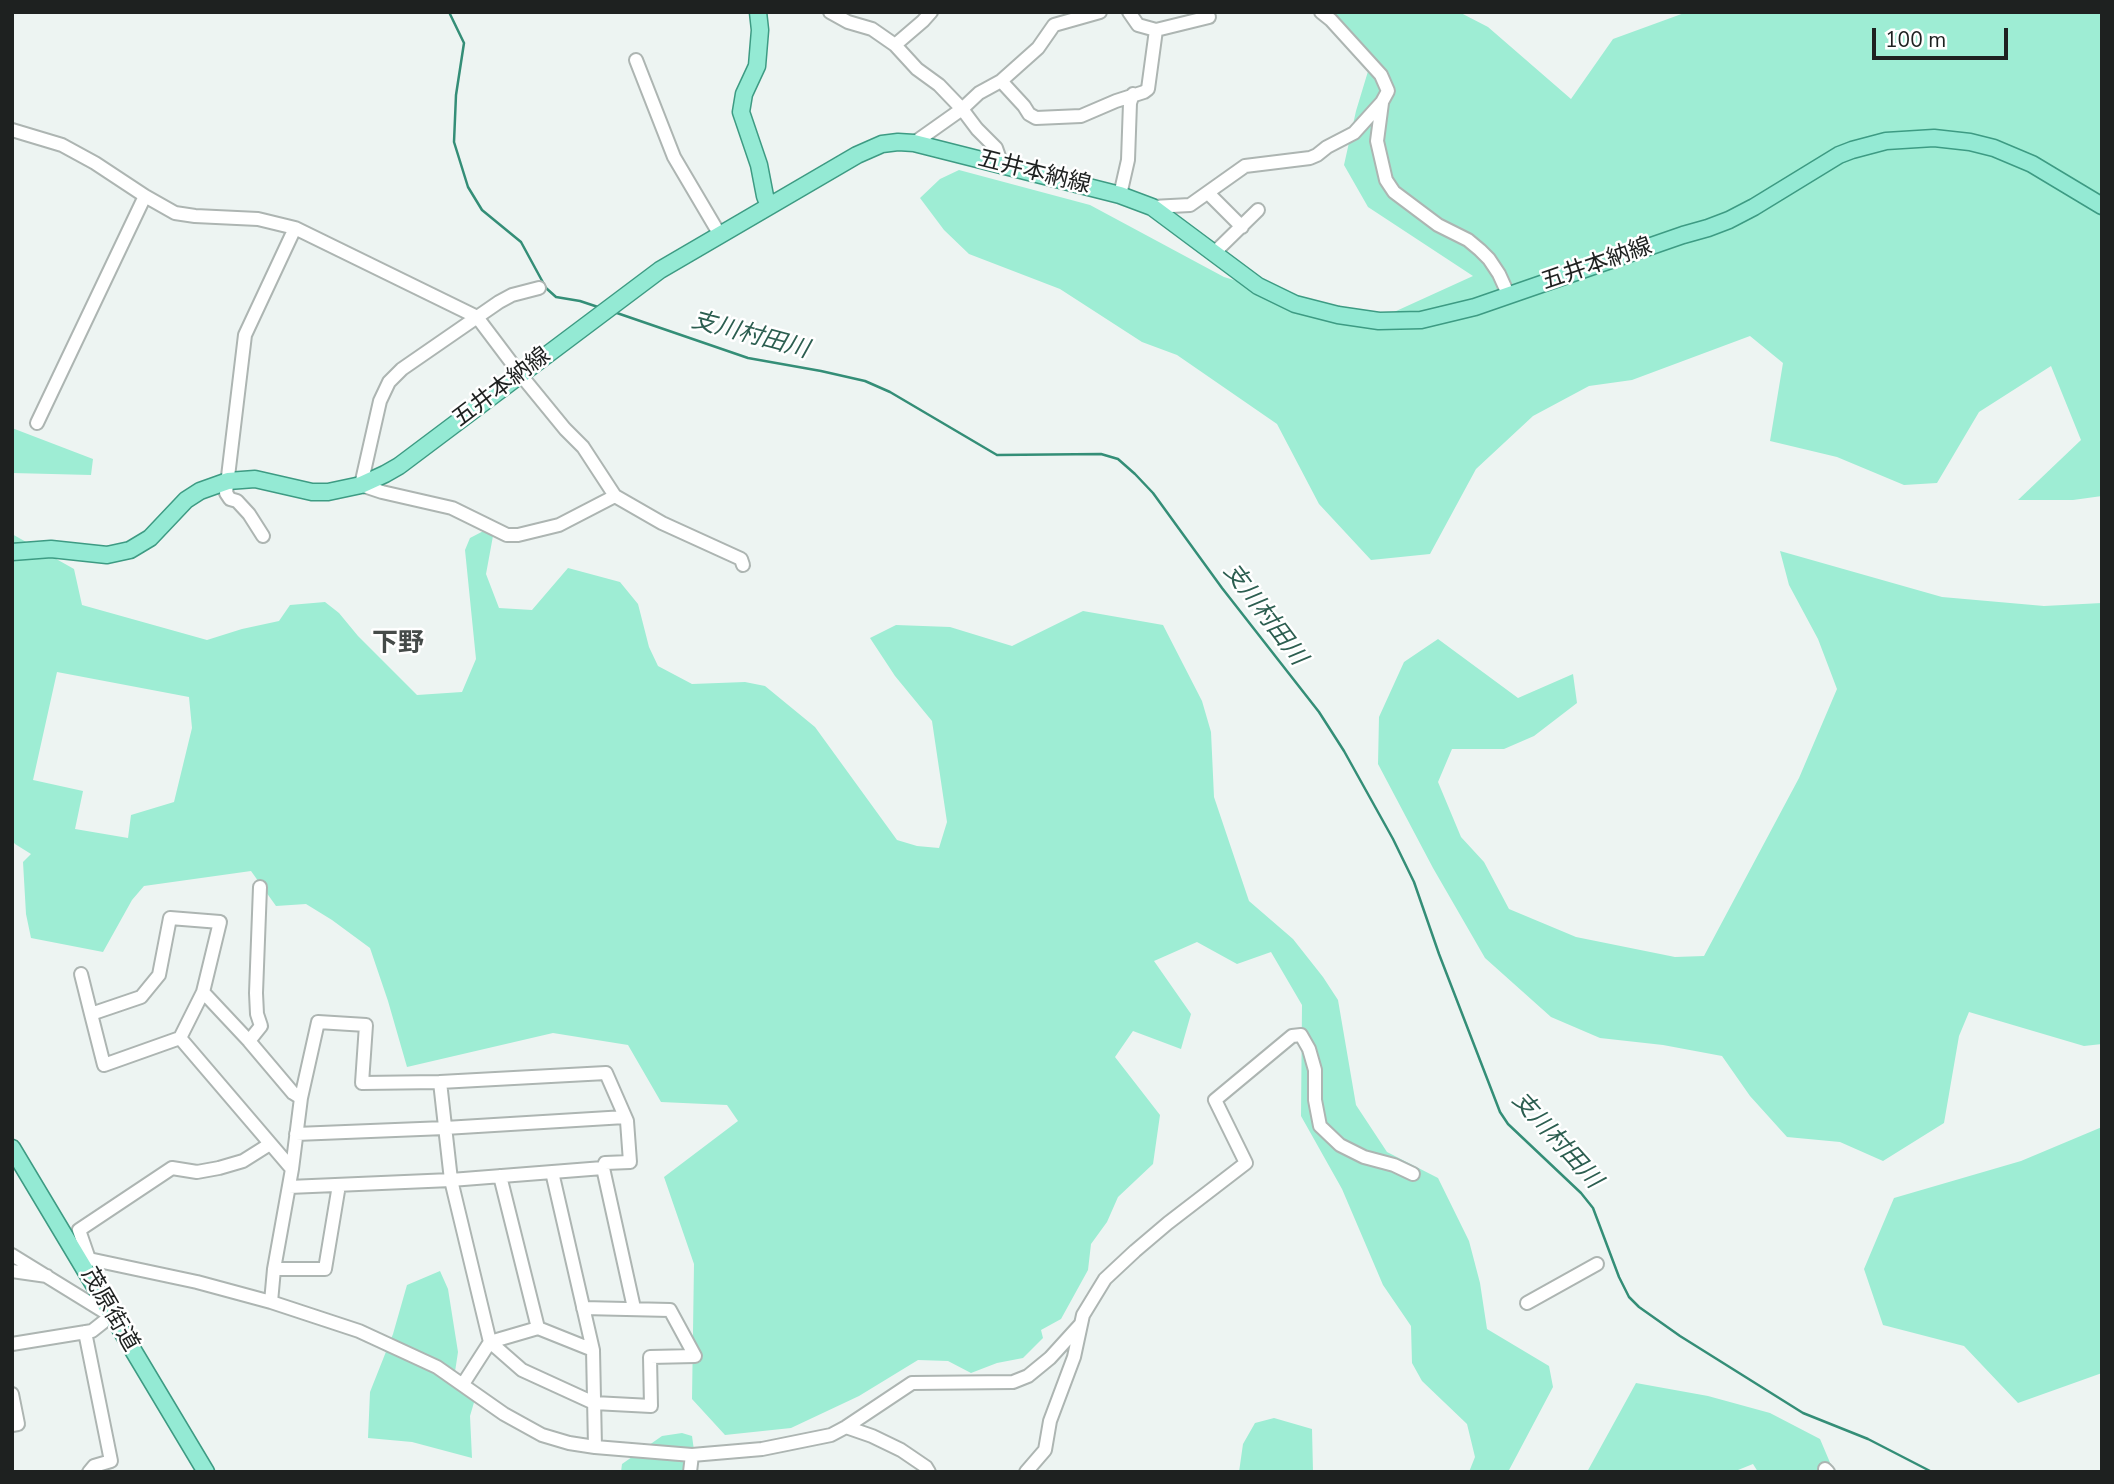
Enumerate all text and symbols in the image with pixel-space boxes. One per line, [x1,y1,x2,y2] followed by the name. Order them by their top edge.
[1876,14,2012,58] scale bar
[1885,26,1946,54] text: 100 m
[975,146,1093,200] street label: 五井本納線
[1538,233,1656,297] street label: 五井本納線
[688,307,812,365] water label: 支川村田川
[448,342,556,434] street label: 五井本納線
[1216,558,1312,672] water label: 支川村田川
[372,629,424,661] district label: 下野
[1505,1087,1607,1195] water label: 支川村田川
[74,1263,144,1357] street label: 茂原街道

